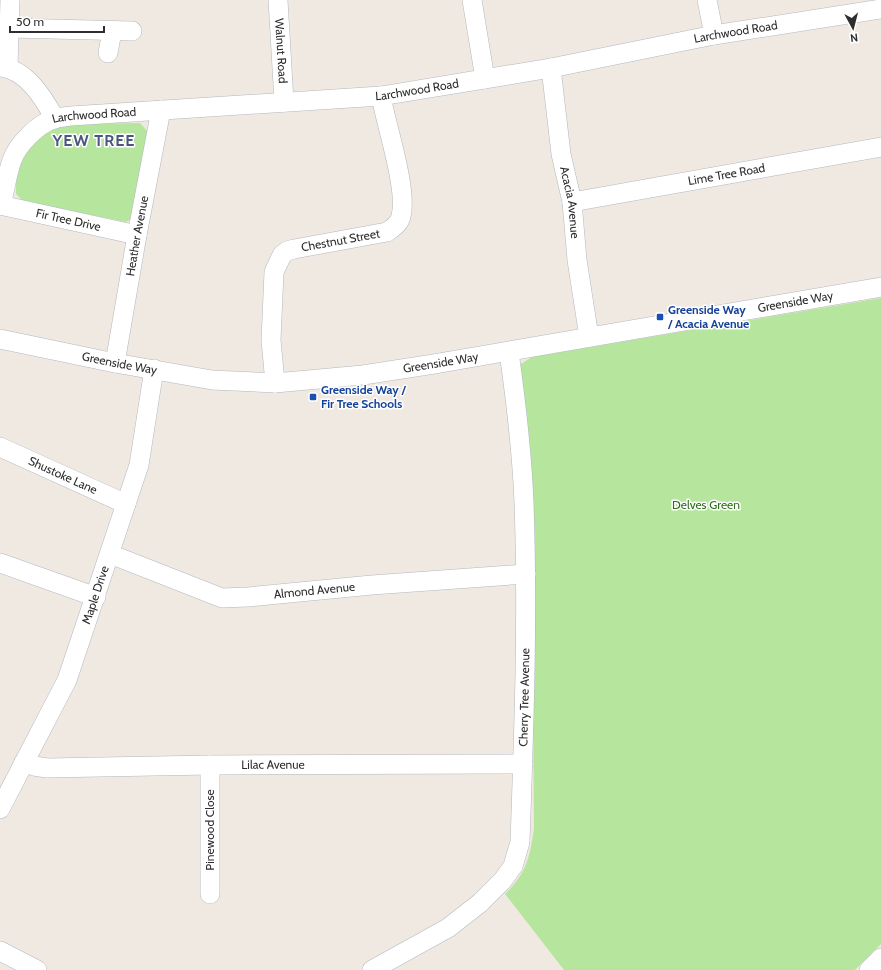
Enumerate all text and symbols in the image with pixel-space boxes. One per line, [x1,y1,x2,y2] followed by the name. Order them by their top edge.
[10,8,104,34] scale bar
[833,8,873,48] north arrow
[16,14,44,29] text: 50 m
[692,17,778,46] street label: Larchwood Road
[272,18,291,84] street label: Walnut Road
[850,31,859,45] text: N
[375,75,460,103] street label: Larchwood Road
[50,104,137,126] street label: Larchwood Road
[52,131,135,150] district label: YEW TREE
[687,160,766,188] street label: Lime Tree Road
[557,165,583,239] street label: Acacia Avenue
[122,194,151,277] street label: Heather Avenue
[35,205,102,234] street label: Fir Tree Drive
[300,225,381,255] street label: Chestnut Street
[757,287,834,315] street label: Greenside Way
[667,302,749,331] place label: Greenside Way / Acacia Avenue
[655,312,665,322] marker: Greenside Way / Acacia Avenue
[81,348,158,377] street label: Greenside Way
[402,349,479,376] street label: Greenside Way
[321,382,406,411] place label: Greenside Way / Fir Tree Schools
[308,392,318,402] marker: Greenside Way / Fir Tree Schools
[26,453,100,497] street label: Shustoke Lane
[672,497,740,512] park label: Delves Green
[78,564,112,626] street label: Maple Drive
[273,579,356,601] street label: Almond Avenue
[515,648,532,747] street label: Cherry Tree Avenue
[241,757,305,772] street label: Lilac Avenue
[202,789,217,871] street label: Pinewood Close

